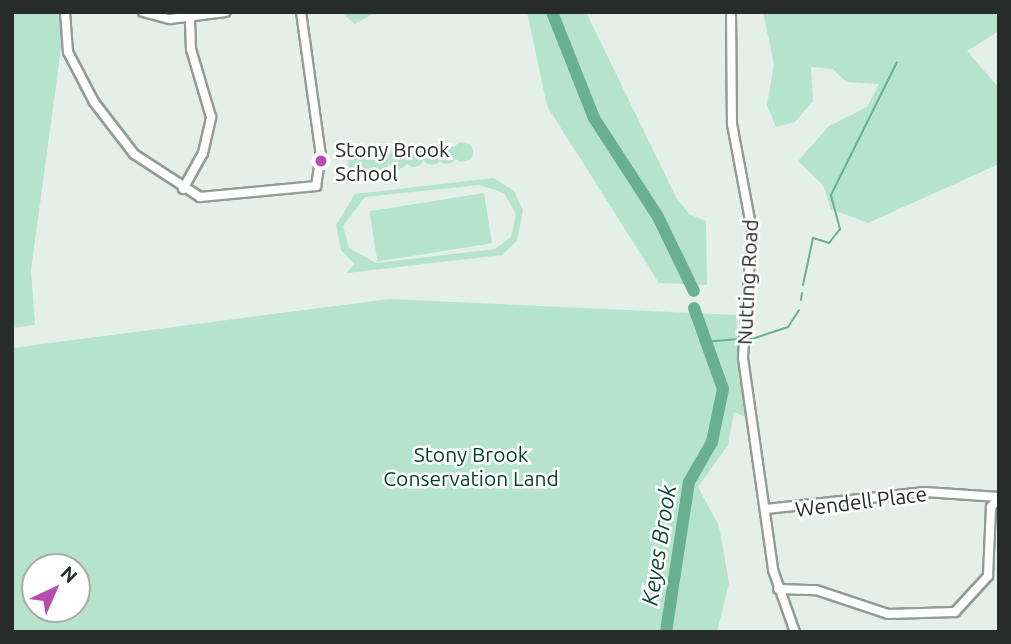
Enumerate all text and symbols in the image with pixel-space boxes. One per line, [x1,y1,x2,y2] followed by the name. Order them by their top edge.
[335,136,450,186] place label: Stony Brook School
[313,153,329,169] marker: Stony Brook School
[731,218,763,346] street label: Nutting Road
[383,441,559,491] park label: Stony Brook Conservation Land
[794,480,928,522] street label: Wendell Place
[636,483,682,607] water label: Keyes Brook
[21,553,91,623] north arrow
[56,561,82,587] text: N

